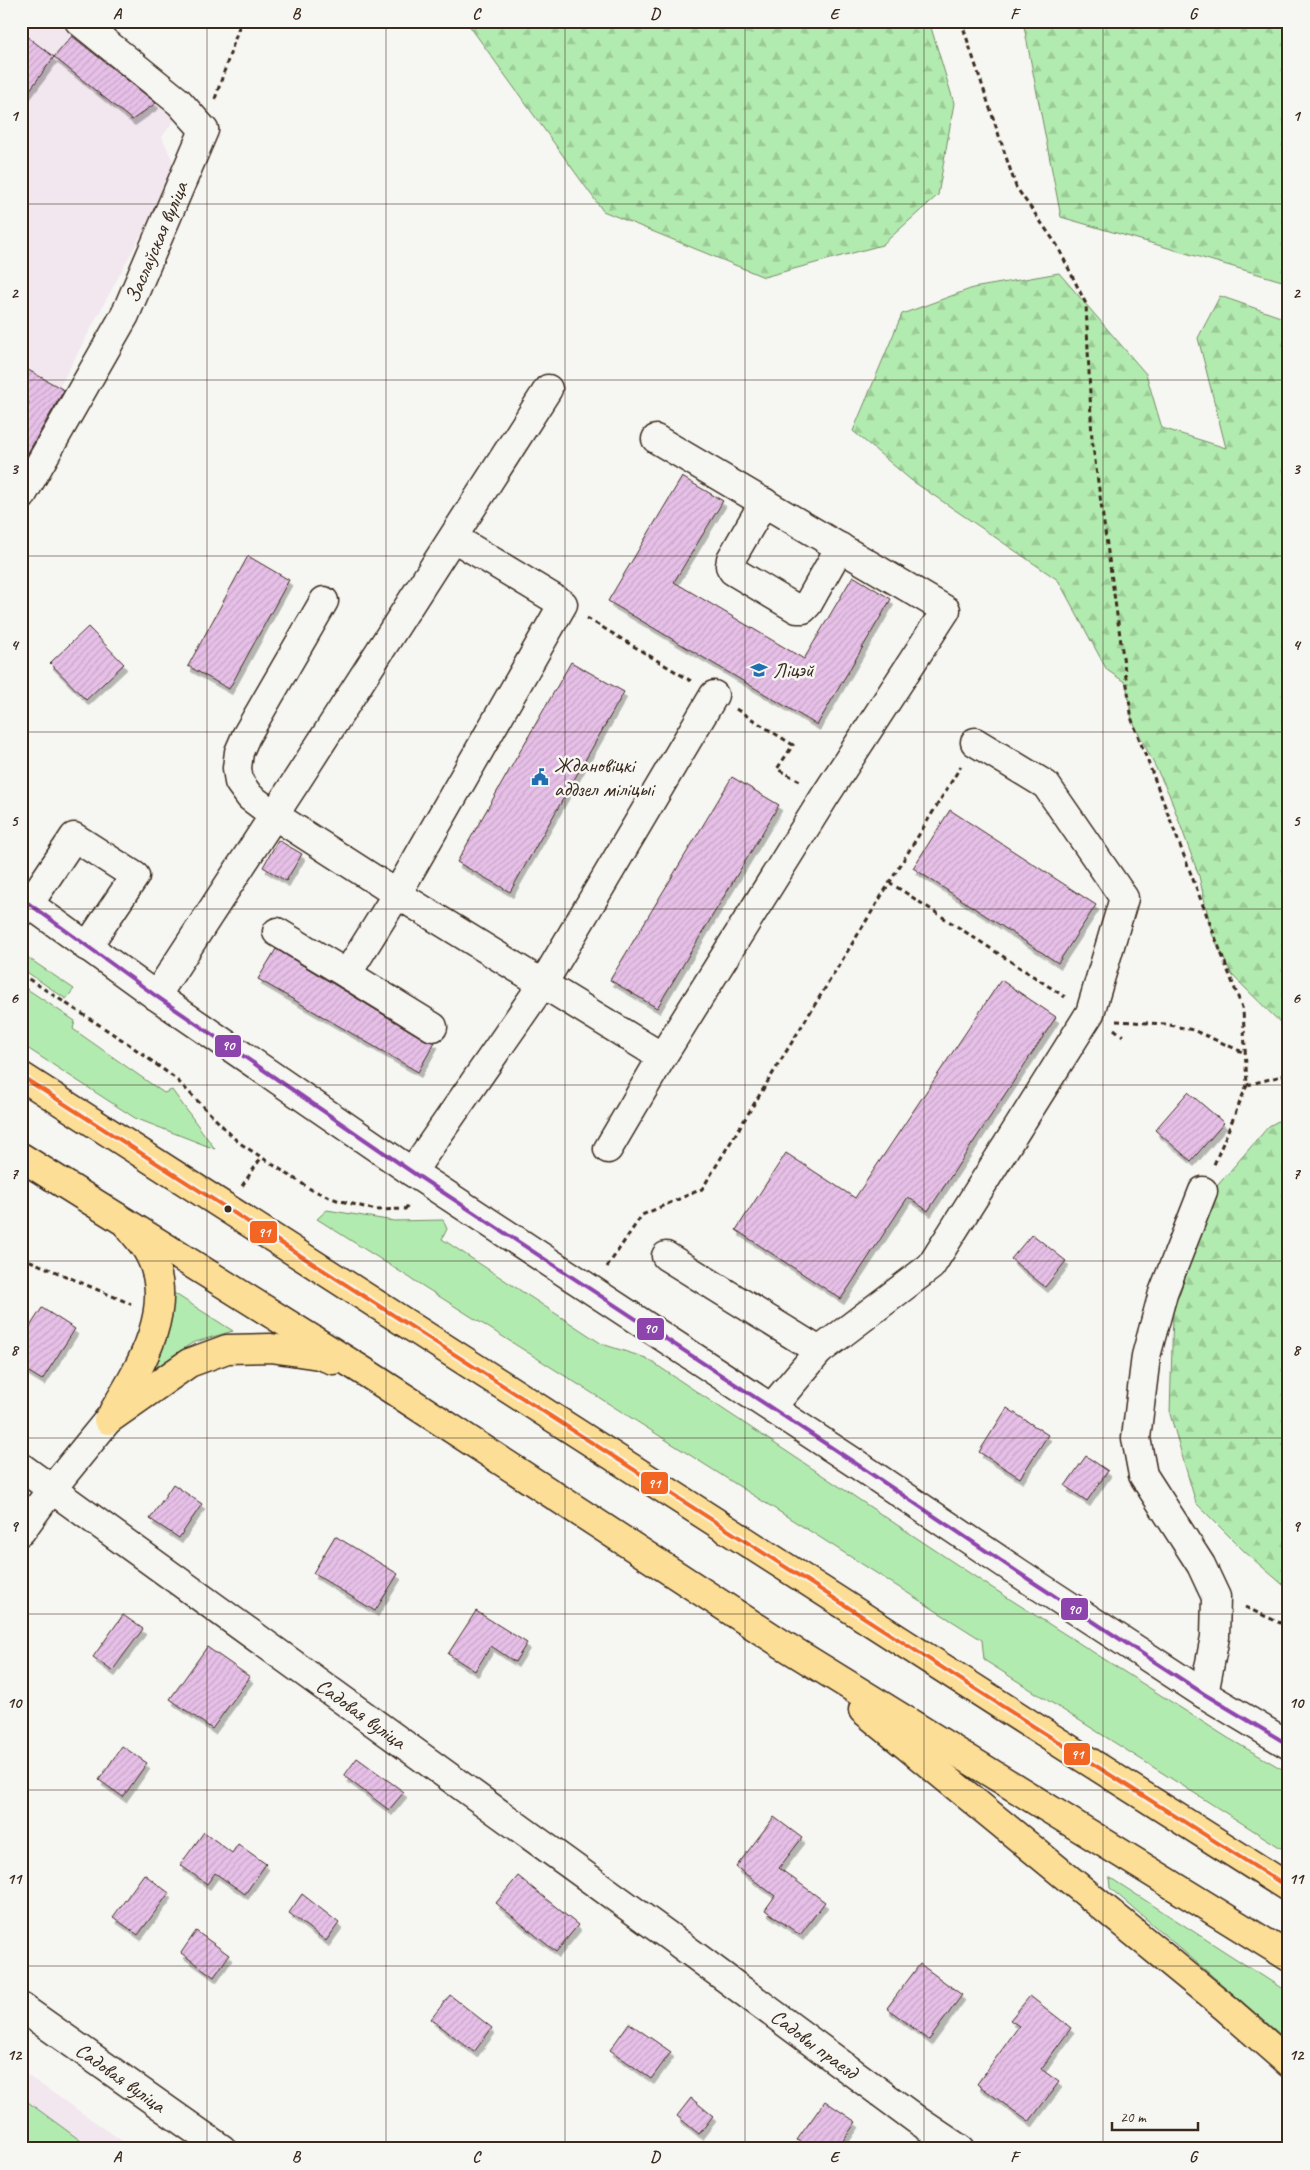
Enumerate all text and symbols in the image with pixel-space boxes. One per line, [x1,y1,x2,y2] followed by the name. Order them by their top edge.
[113,4,123,24] text: A
[292,4,302,24] text: B
[472,4,482,24] text: C
[650,4,661,24] text: D
[830,4,841,24] text: E
[1010,4,1021,24] text: F
[1189,4,1199,24] text: G
[10,106,19,126] text: 1
[1292,106,1301,126] text: 1
[119,176,194,306] street label: Заслаўская вуліца
[10,283,19,303] text: 2
[1292,283,1301,303] text: 2
[10,459,19,479] text: 3
[1292,459,1301,479] text: 3
[10,635,19,655] text: 4
[1292,635,1301,655] text: 4
[773,657,815,683] place label: Ліцэй
[749,660,769,680] school or university icon: Ліцэй
[554,752,657,802] place label: Ждановіцкі аддзел міліцыі
[530,767,550,787] public building icon: Ждановіцкі аддзел міліцыі
[11,811,20,831] text: 5
[1293,811,1302,831] text: 5
[10,988,19,1008] text: 6
[1292,988,1301,1008] text: 6
[214,1034,242,1058] line badge: 90
[222,1037,236,1054] text: 90
[10,1164,19,1184] text: 7
[1292,1164,1301,1184] text: 7
[223,1204,233,1214] unlabelled marker
[249,1220,278,1244] line badge: 91
[258,1224,272,1241] text: 91
[636,1317,665,1341] line badge: 90
[644,1320,658,1337] text: 90
[10,1340,19,1360] text: 8
[1292,1340,1301,1360] text: 8
[640,1471,669,1495] line badge: 91
[648,1475,662,1492] text: 91
[10,1516,19,1536] text: 9
[1292,1516,1301,1536] text: 9
[1060,1597,1089,1621] line badge: 90
[1068,1601,1082,1618] text: 90
[311,1672,413,1756] street label: Садовая вуліца
[7,1693,23,1713] text: 10
[1289,1693,1305,1713] text: 10
[1063,1742,1091,1766] line badge: 91
[1071,1746,1085,1763] text: 91
[7,1869,23,1889] text: 11
[1289,1869,1305,1889] text: 11
[766,2003,865,2086] street label: Садовы праезд
[70,2037,172,2119] street label: Садовая вуліца
[7,2045,23,2065] text: 12
[1289,2045,1305,2065] text: 12
[1112,2100,1199,2132] scale bar
[1120,2108,1147,2127] text: 20 m
[113,2147,123,2167] text: A
[292,2147,302,2167] text: B
[472,2147,482,2167] text: C
[650,2147,661,2167] text: D
[830,2147,841,2167] text: E
[1010,2147,1021,2167] text: F
[1189,2147,1199,2167] text: G

